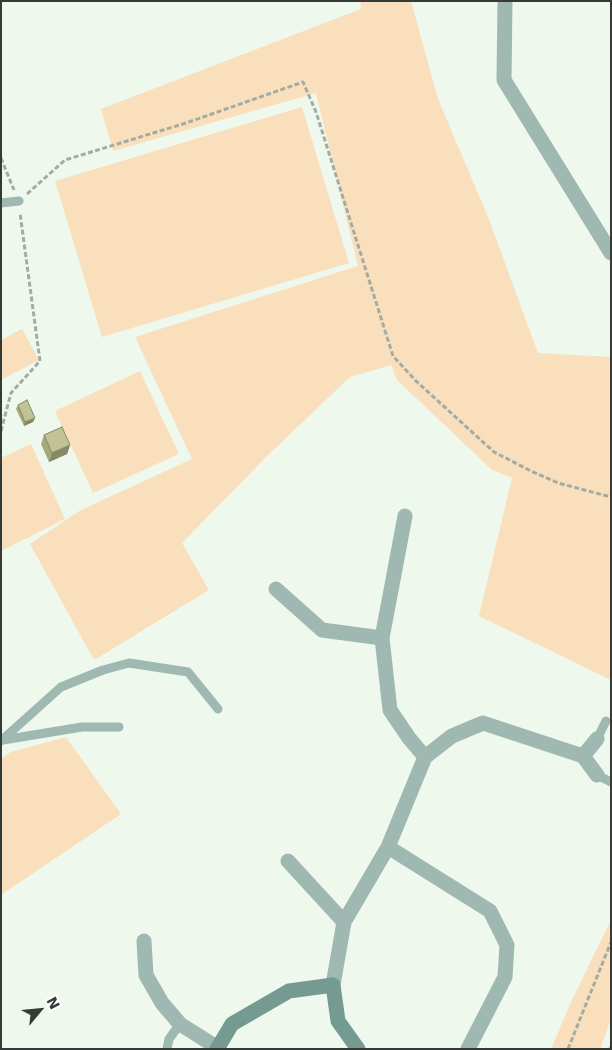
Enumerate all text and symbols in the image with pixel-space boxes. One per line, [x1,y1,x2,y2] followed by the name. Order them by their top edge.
[15,985,65,1035] north arrow
[43,994,63,1012] text: N

